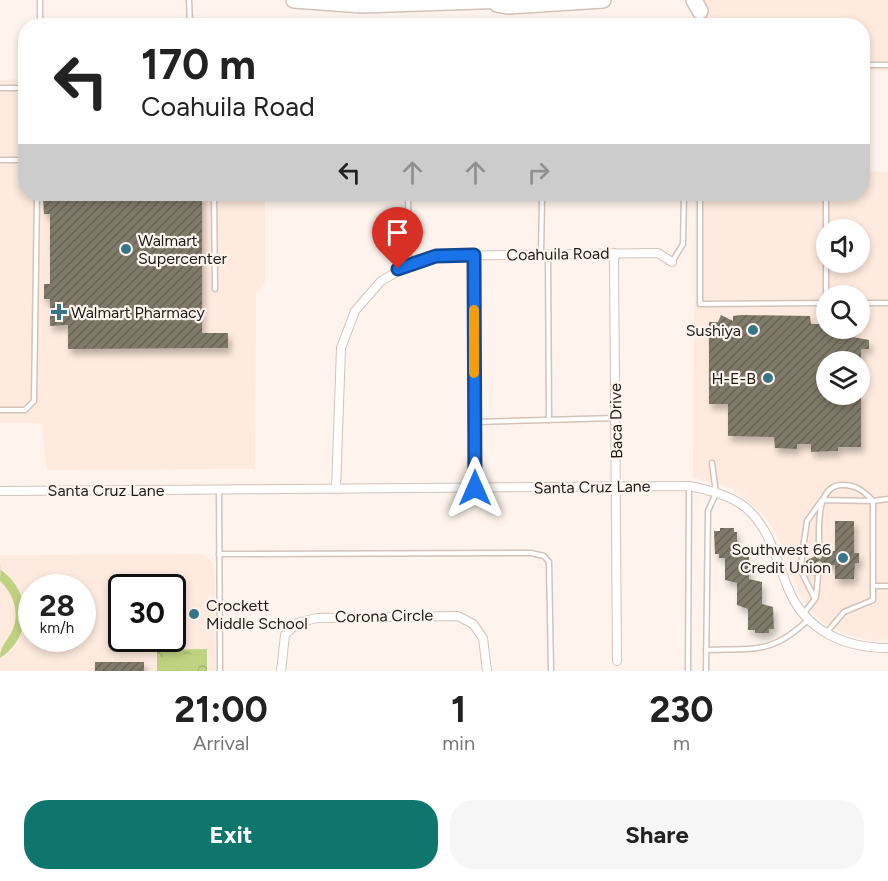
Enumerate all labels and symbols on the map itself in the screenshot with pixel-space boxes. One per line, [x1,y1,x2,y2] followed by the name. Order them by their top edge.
[372,207,423,269] pin
[138,231,227,268] place label: Walmart Supercenter
[119,242,133,256] marker: Walmart Supercenter
[506,244,610,264] street label: Coahuila Road
[71,303,206,322] place label: Walmart Pharmacy
[52,305,66,319] marker: Walmart Pharmacy
[686,321,741,340] place label: Sushiya
[746,323,760,337] marker: Sushiya
[711,369,756,388] place label: H-E-B
[761,371,775,385] marker: H-E-B
[606,383,626,459] street label: Baca Drive
[443,456,507,520] position arrow
[533,476,651,498] street label: Santa Cruz Lane
[48,481,165,500] street label: Santa Cruz Lane
[731,540,831,577] place label: Southwest 66 Credit Union
[836,551,850,565] marker: Southwest 66 Credit Union
[108,574,186,652] speed limit sign: 30
[206,596,308,633] place label: Crockett Middle School
[335,606,433,626] street label: Corona Circle
[187,607,201,621] marker: Crockett Middle School

